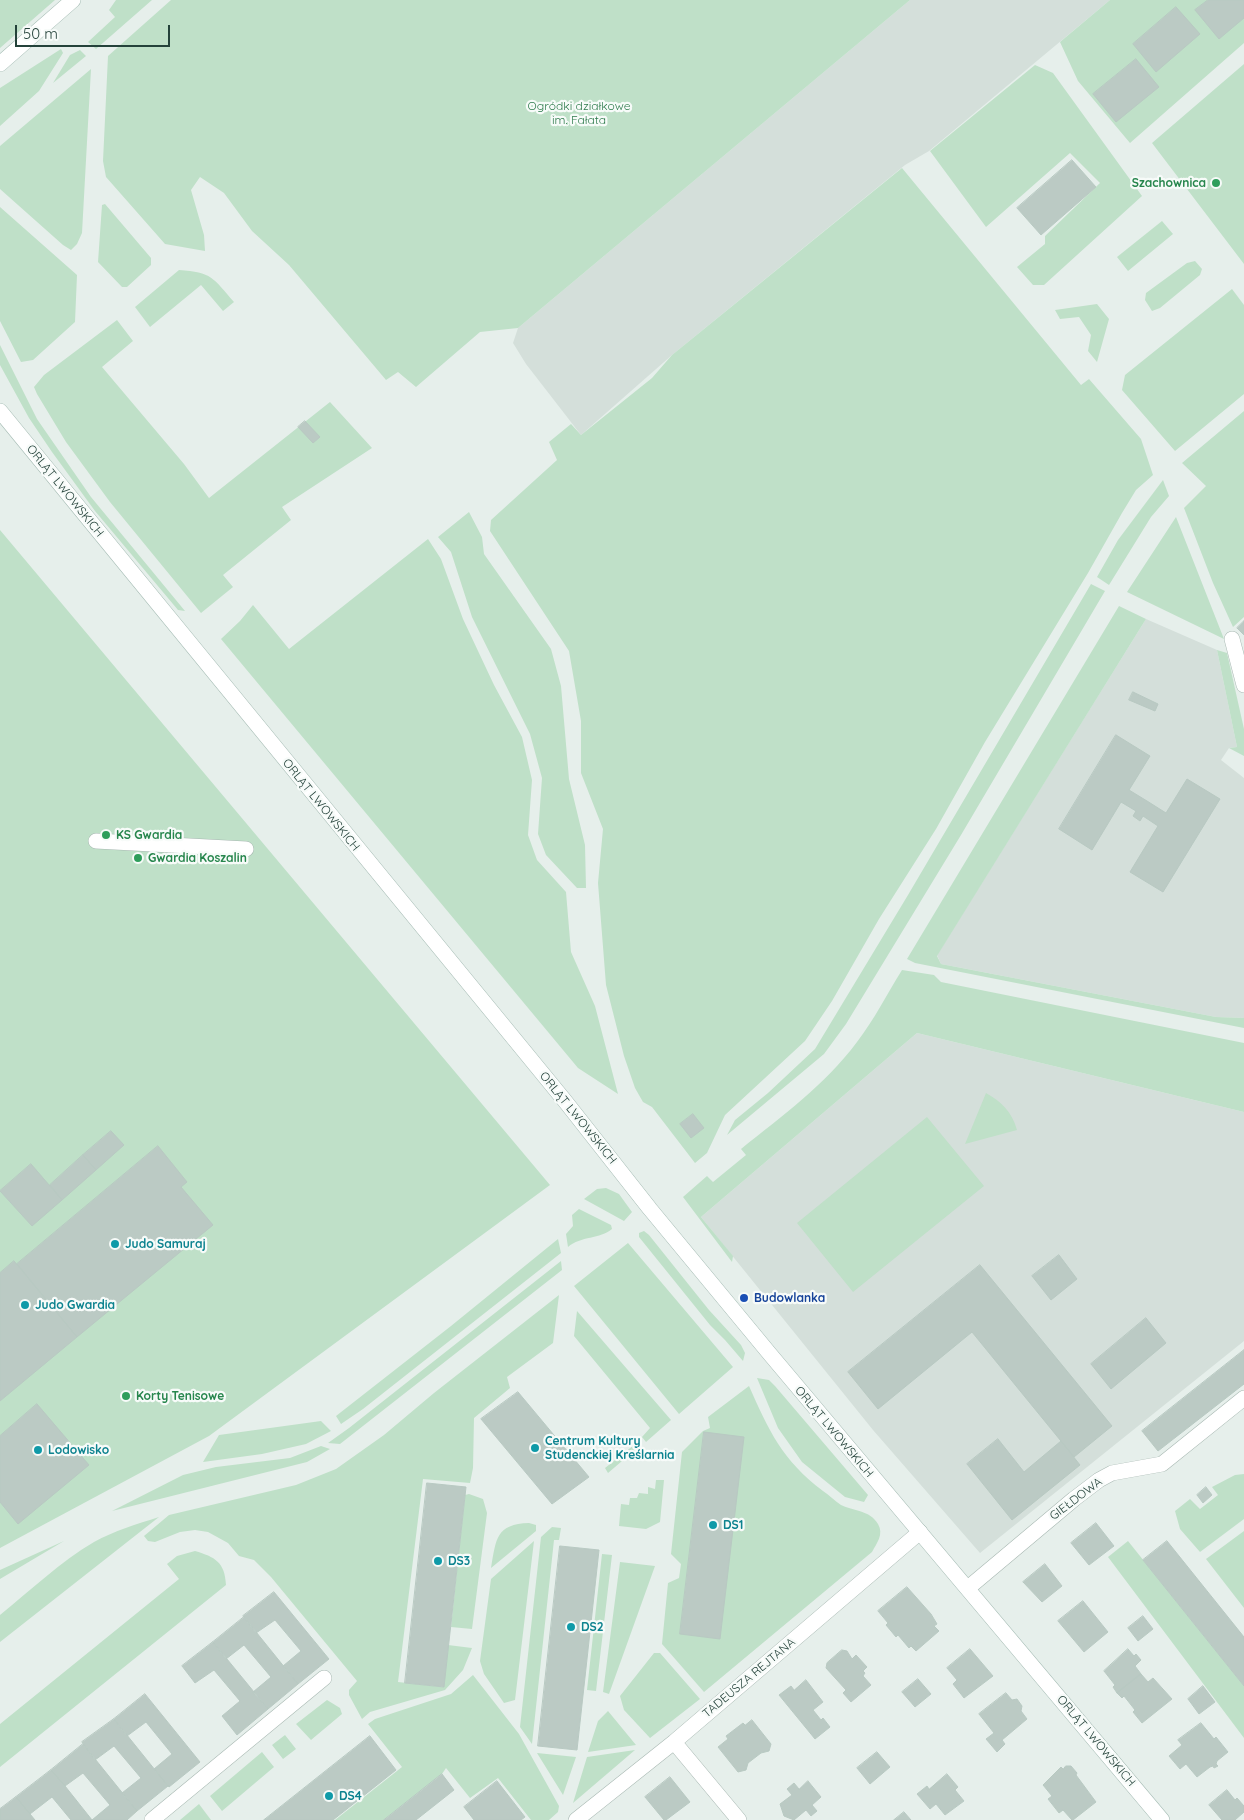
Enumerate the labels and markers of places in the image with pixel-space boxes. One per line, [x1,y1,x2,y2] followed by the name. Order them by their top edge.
[1132,176,1206,190] place label: Szachownica
[1210,177,1222,189] marker: Szachownica
[116,828,182,842] place label: KS Gwardia
[100,829,112,841] marker: KS Gwardia
[148,851,247,865] place label: Gwardia Koszalin
[132,852,144,864] marker: Gwardia Koszalin
[125,1237,206,1251] place label: Judo Samuraj
[109,1238,121,1250] marker: Judo Samuraj
[754,1291,825,1305] place label: Budowlanka
[738,1292,750,1304] marker: Budowlanka
[35,1298,115,1312] place label: Judo Gwardia
[19,1299,31,1311] marker: Judo Gwardia
[136,1389,224,1403] place label: Korty Tenisowe
[120,1390,132,1402] marker: Korty Tenisowe
[545,1434,675,1462] place label: Centrum Kultury Studenckiej Kreślarnia
[529,1442,541,1454] marker: Centrum Kultury Studenckiej Kreślarnia
[48,1443,109,1457] place label: Lodowisko
[32,1444,44,1456] marker: Lodowisko
[723,1518,743,1532] place label: DS1
[707,1519,719,1531] marker: DS1
[448,1554,470,1568] place label: DS3
[432,1555,444,1567] marker: DS3
[581,1620,604,1634] place label: DS2
[565,1621,577,1633] marker: DS2
[339,1789,362,1803] place label: DS4
[323,1790,335,1802] marker: DS4

